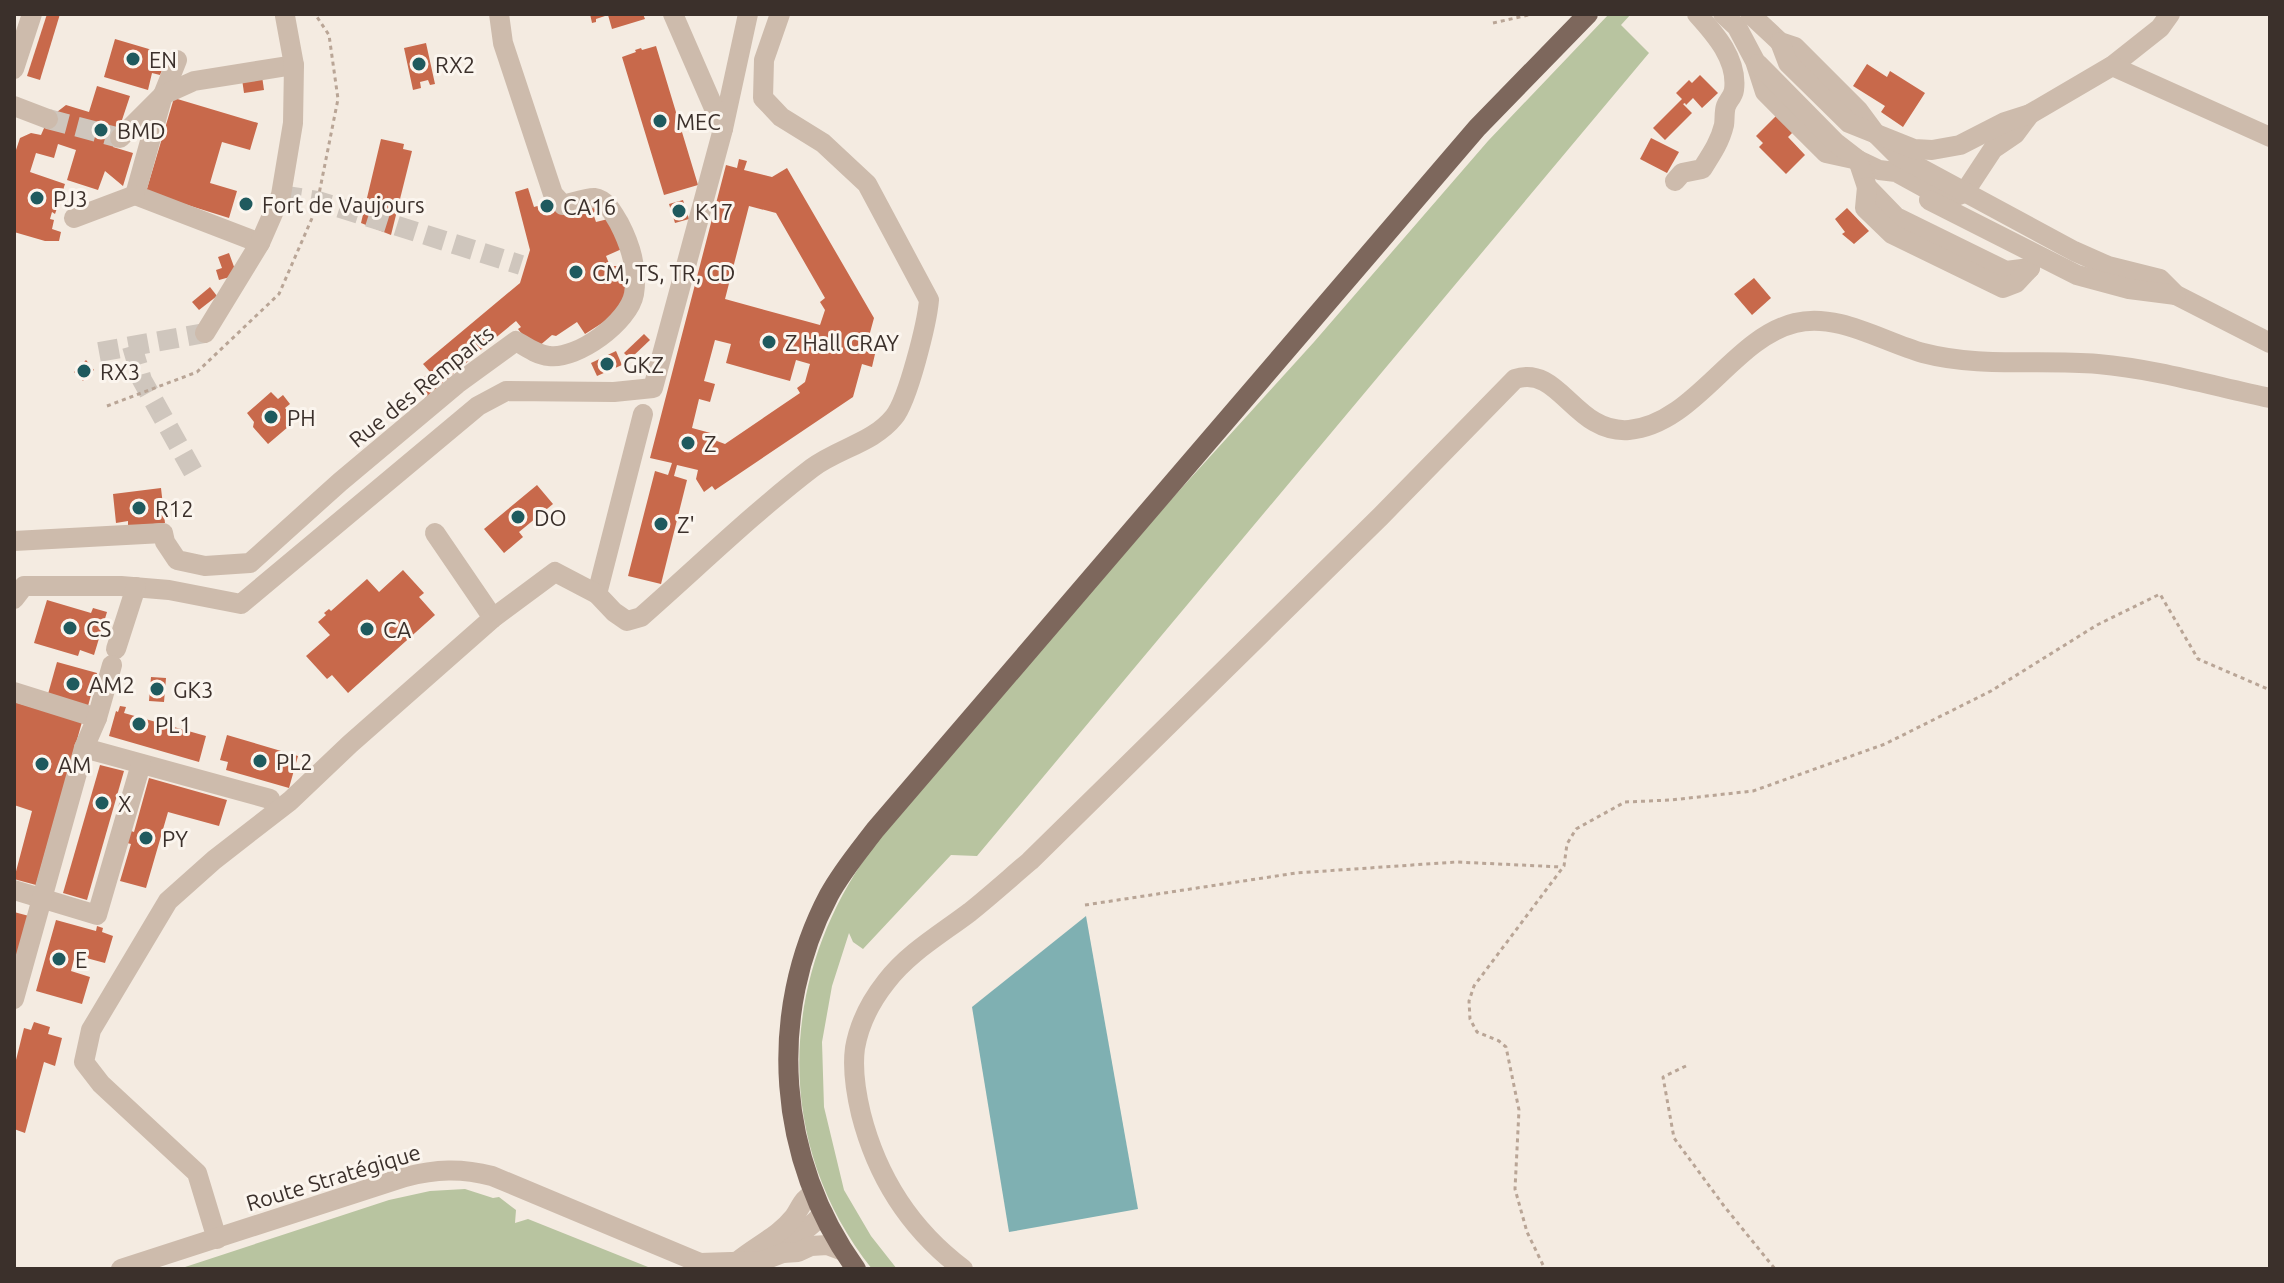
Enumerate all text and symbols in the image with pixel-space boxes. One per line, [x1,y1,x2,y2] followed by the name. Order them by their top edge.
[149,47,177,72] place label: EN
[124,50,142,68] marker: EN
[435,52,475,77] place label: RX2
[410,55,428,73] marker: RX2
[676,109,721,134] place label: MEC
[651,112,669,130] marker: MEC
[117,118,166,143] place label: BMD
[92,121,110,139] marker: BMD
[53,186,88,211] place label: PJ3
[28,189,46,207] marker: PJ3
[262,192,425,217] place label: Fort de Vaujours
[563,194,616,219] place label: CA16
[237,195,255,213] marker: Fort de Vaujours
[538,197,556,215] marker: CA16
[695,199,733,224] place label: K17
[670,202,688,220] marker: K17
[592,260,735,285] place label: CM, TS, TR, CD
[567,263,585,281] marker: CM, TS, TR, CD
[344,320,498,452] street label: Rue des Remparts
[785,330,899,355] place label: Z Hall CRAY
[760,333,778,351] marker: Z Hall CRAY
[623,352,664,377] place label: GKZ
[598,355,616,373] marker: GKZ
[100,359,140,384] place label: RX3
[75,362,93,380] marker: RX3
[287,405,316,430] place label: PH
[262,408,280,426] marker: PH
[704,431,716,456] place label: Z
[679,434,697,452] marker: Z
[155,496,194,521] place label: R12
[130,499,148,517] marker: R12
[534,505,567,530] place label: DO
[509,508,527,526] marker: DO
[677,512,695,537] place label: Z'
[652,515,670,533] marker: Z'
[86,616,111,641] place label: CS
[383,617,412,642] place label: CA
[61,619,79,637] marker: CS
[358,620,376,638] marker: CA
[89,672,135,697] place label: AM2
[64,675,82,693] marker: AM2
[173,677,213,702] place label: GK3
[148,680,166,698] marker: GK3
[155,712,192,737] place label: PL1
[130,715,148,733] marker: PL1
[276,749,313,774] place label: PL2
[58,752,91,777] place label: AM
[251,752,269,770] marker: PL2
[33,755,51,773] marker: AM
[118,791,132,816] place label: X
[93,794,111,812] marker: X
[162,826,188,851] place label: PY
[137,829,155,847] marker: PY
[75,947,87,972] place label: E
[50,950,68,968] marker: E
[243,1139,423,1215] street label: Route Stratégique

